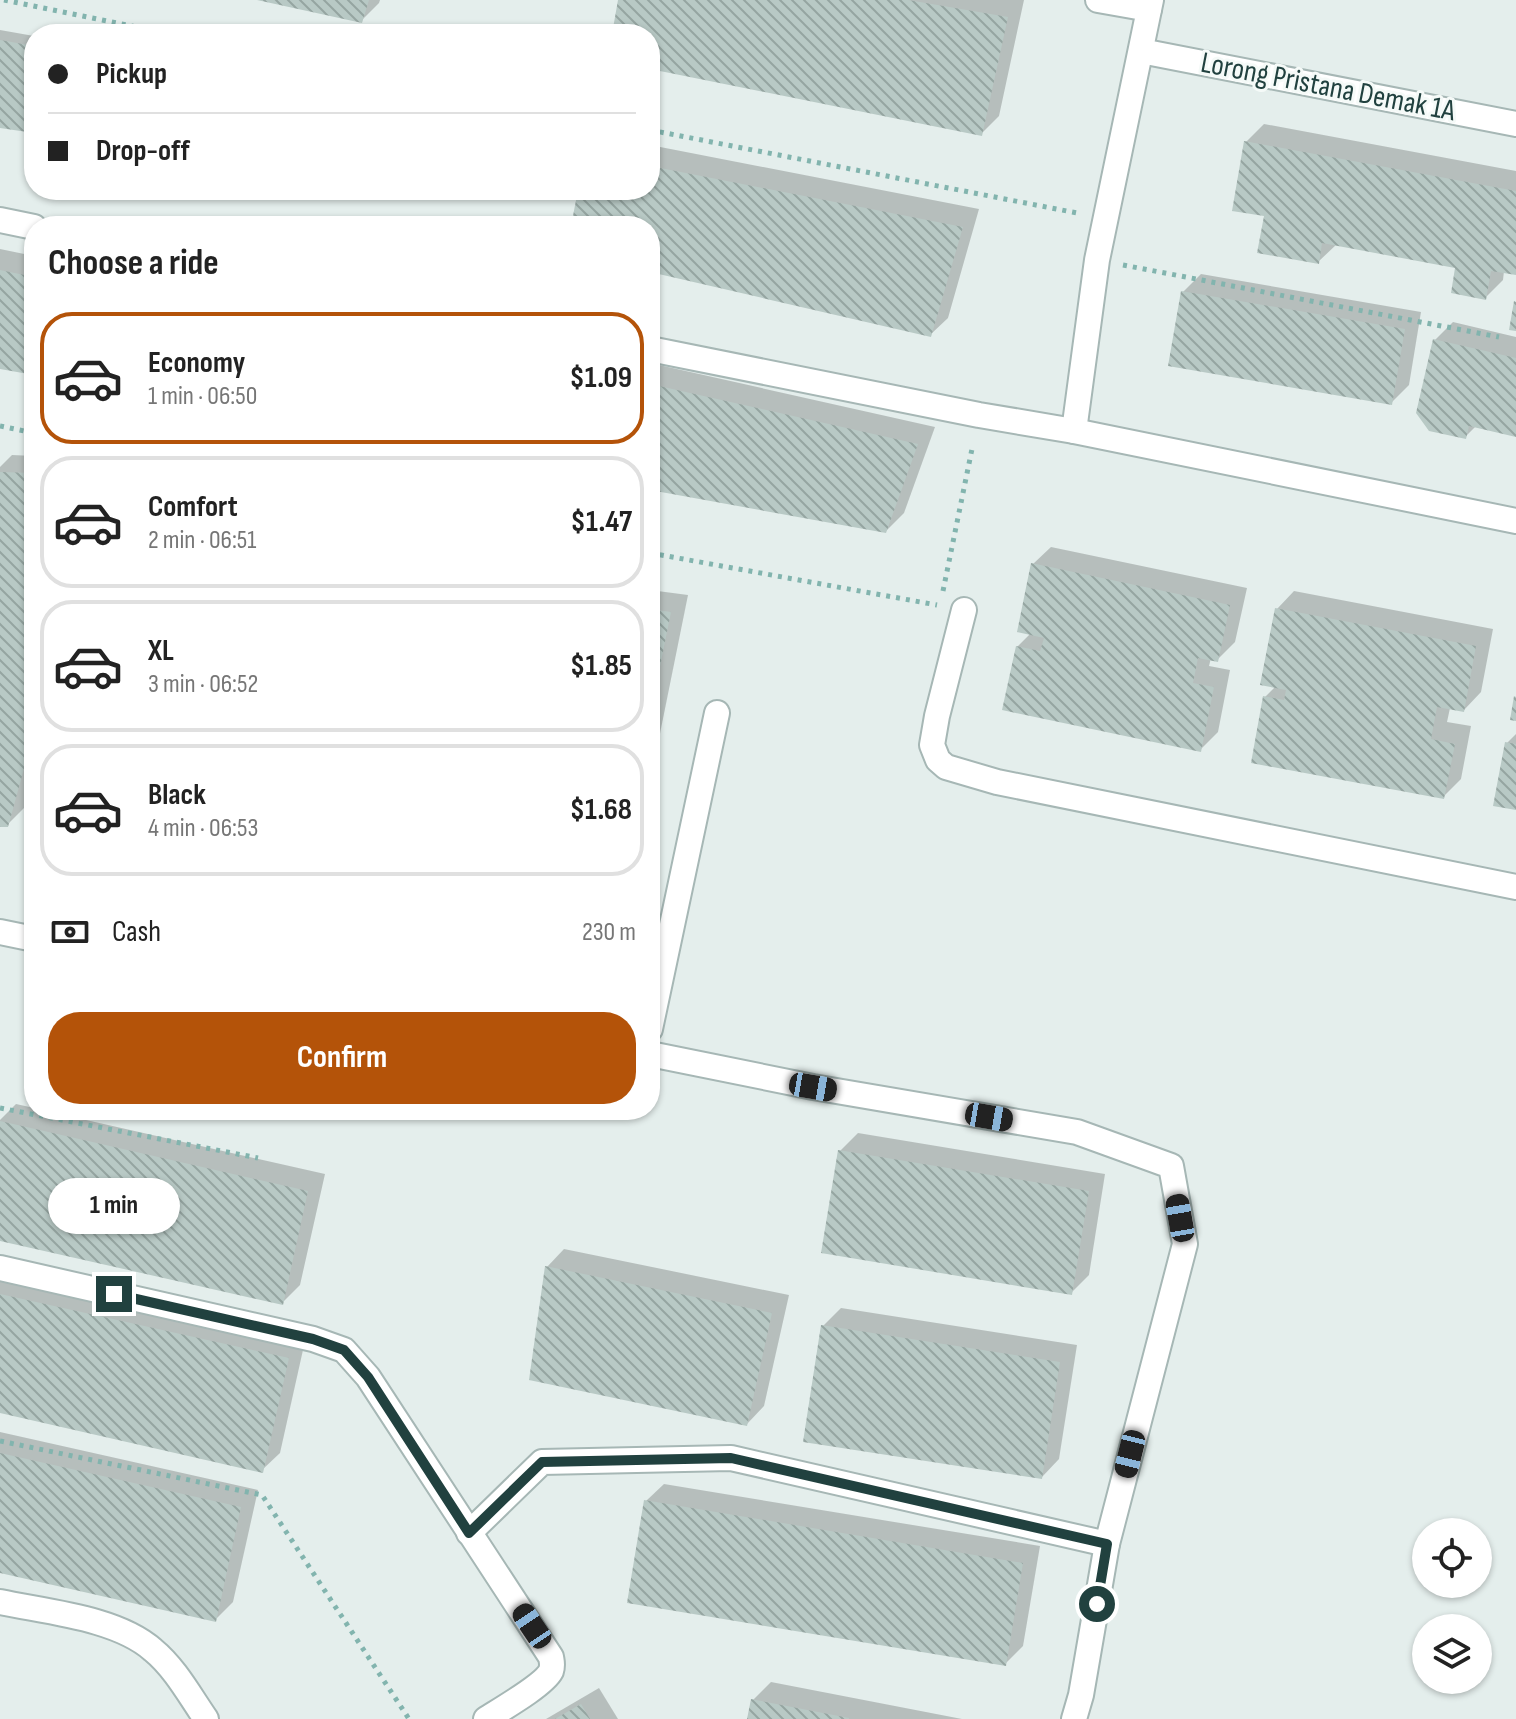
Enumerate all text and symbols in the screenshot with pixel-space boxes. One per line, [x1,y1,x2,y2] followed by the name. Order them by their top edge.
[1198,45,1458,129] street label: Lorong Pristana Demak 1A
[96,56,167,92] text: Pickup
[96,133,190,169] text: Drop-off
[48,242,219,285] text: Choose a ride
[52,342,124,414] icon: car
[148,345,245,381] text: Economy
[570,360,632,396] text: $1.09
[148,381,257,412] text: 1 min · 06:50
[52,486,124,558] icon: car
[148,489,238,525] text: Comfort
[571,504,632,540] text: $1.47
[148,525,256,556] text: 2 min · 06:51
[52,630,124,702] icon: car
[148,633,174,669] text: XL
[570,648,632,684] text: $1.85
[148,669,258,700] text: 3 min · 06:52
[52,774,124,846] icon: car
[148,777,206,813] text: Black
[570,792,632,828] text: $1.68
[148,813,258,844] text: 4 min · 06:53
[48,910,92,954] icon: cash
[112,914,161,950] text: Cash
[582,917,636,948] text: 230 m
[48,1012,636,1104] button: Confirm
[787,1071,839,1103] car
[963,1101,1015,1133] car
[48,1178,180,1234] callout: 1 min
[90,1190,138,1221] text: 1 min
[1164,1192,1196,1244] car
[96,1276,132,1312] route end
[1113,1428,1147,1480] car
[1412,1518,1492,1694] map controls
[1412,1518,1492,1598] button: locate
[1079,1586,1115,1622] route start
[509,1599,555,1653] car
[1412,1614,1492,1694] button: layers

